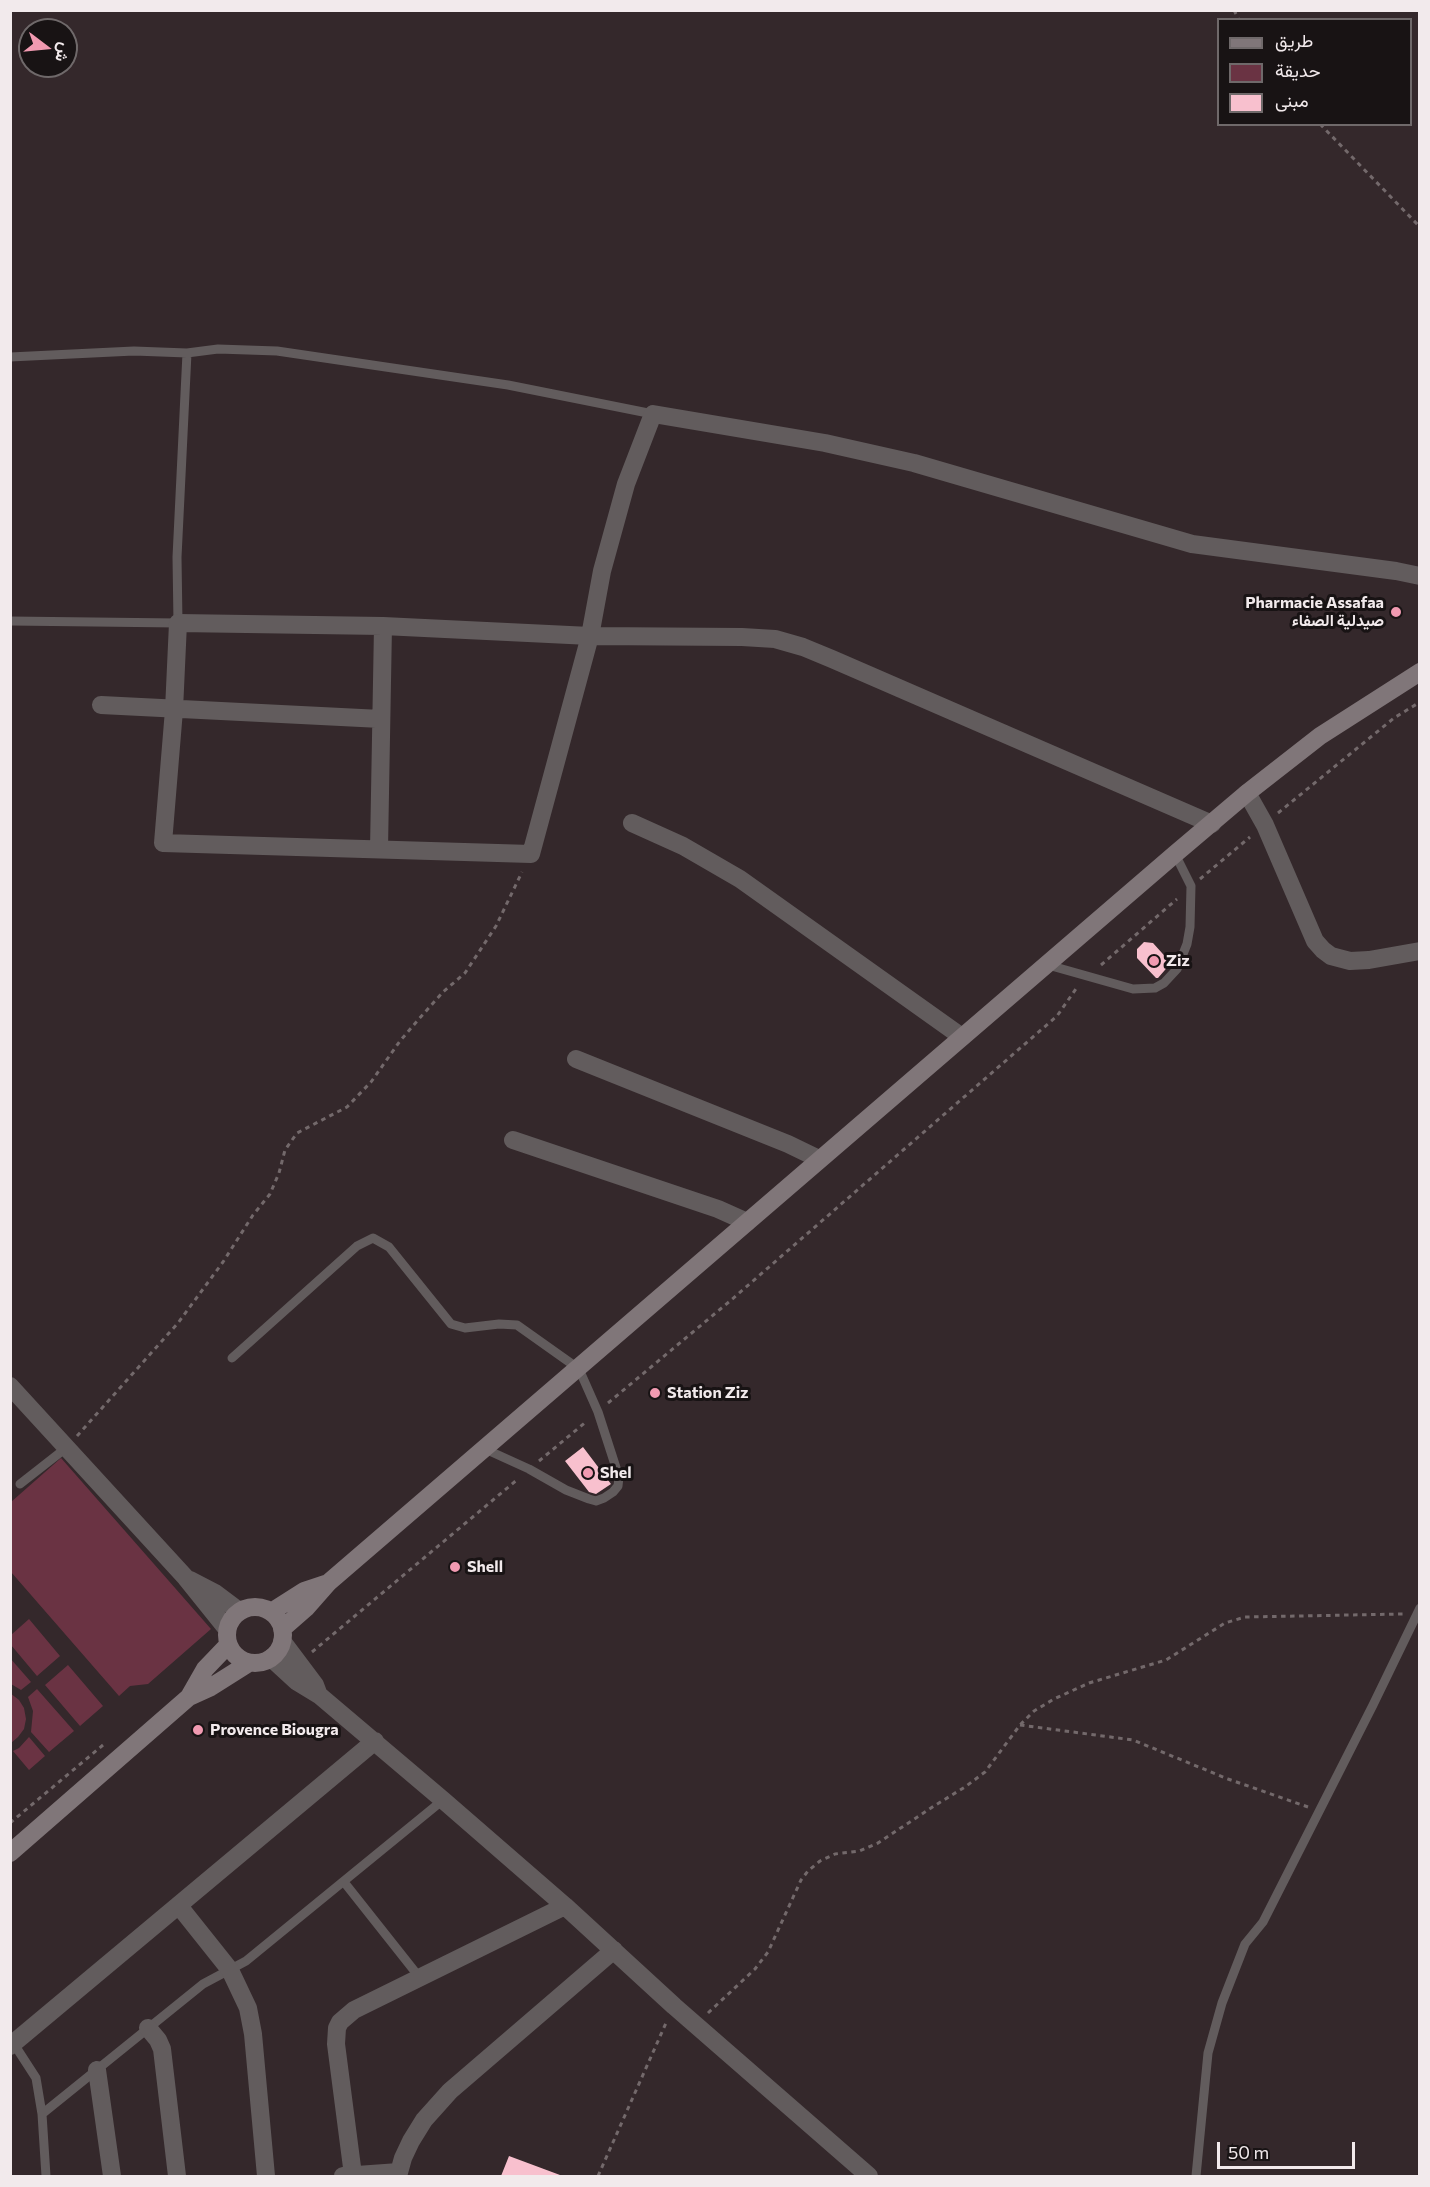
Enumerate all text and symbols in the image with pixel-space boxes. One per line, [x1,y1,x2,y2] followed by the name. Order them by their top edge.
[18,18,78,78] north arrow
[1217,18,1412,126] legend
[1275,29,1313,51] text: طريق
[52,41,76,64] text: ش
[1275,59,1321,81] text: حديقة
[1275,89,1309,111] text: مبنى
[1245,593,1384,631] place label: Pharmacie Assafaa صيدلية الصفاء
[1389,605,1403,619] marker: Pharmacie Assafaa صيدلية الصفاء
[1166,951,1190,971] place label: Ziz
[1147,954,1161,968] marker: Ziz
[667,1383,748,1403] place label: Station Ziz
[648,1386,662,1400] marker: Station Ziz
[600,1463,632,1483] place label: Shel
[581,1466,595,1480] marker: Shel
[467,1557,503,1577] place label: Shell
[448,1560,462,1574] marker: Shell
[210,1720,339,1740] place label: Provence Biougra
[191,1723,205,1737] marker: Provence Biougra
[1220,2130,1358,2168] scale bar
[1228,2141,1269,2163] text: 50 m

